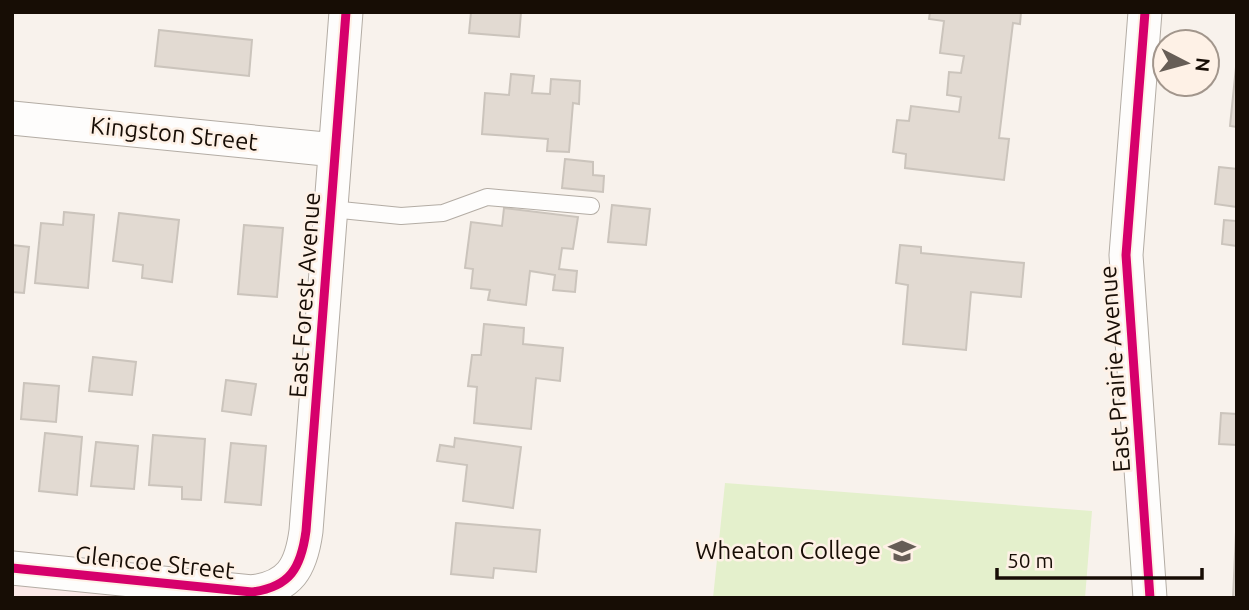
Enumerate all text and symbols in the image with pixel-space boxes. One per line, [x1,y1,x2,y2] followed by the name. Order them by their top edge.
[1151,28,1221,98] north arrow
[1191,57,1215,73] text: N
[89,111,260,156] street label: Kingston Street
[284,191,325,399] street label: East Forest Avenue
[1094,265,1135,473] street label: East Prairie Avenue
[887,536,917,566] school or university icon: Wheaton College
[997,536,1202,580] scale bar
[695,537,881,564] place label: Wheaton College
[74,541,237,584] street label: Glencoe Street
[1007,548,1054,572] text: 50 m

